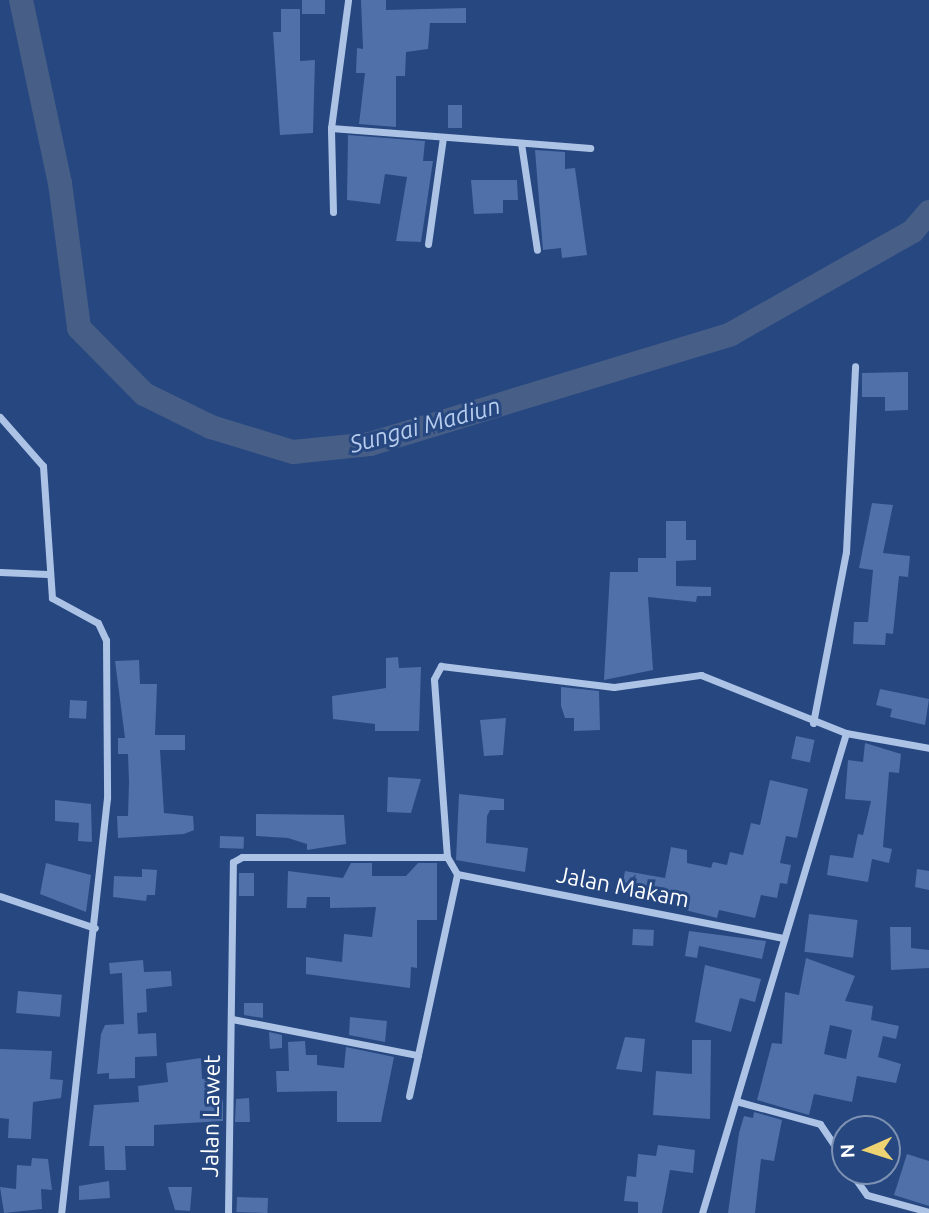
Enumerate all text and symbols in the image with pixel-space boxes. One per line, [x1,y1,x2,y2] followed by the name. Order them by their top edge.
[346,391,504,459] water label: Sungai Madiun
[554,861,692,913] street label: Jalan Makam
[196,1055,226,1177] street label: Jalan Lawet
[831,1115,901,1185] north arrow
[836,1143,858,1159] text: N

